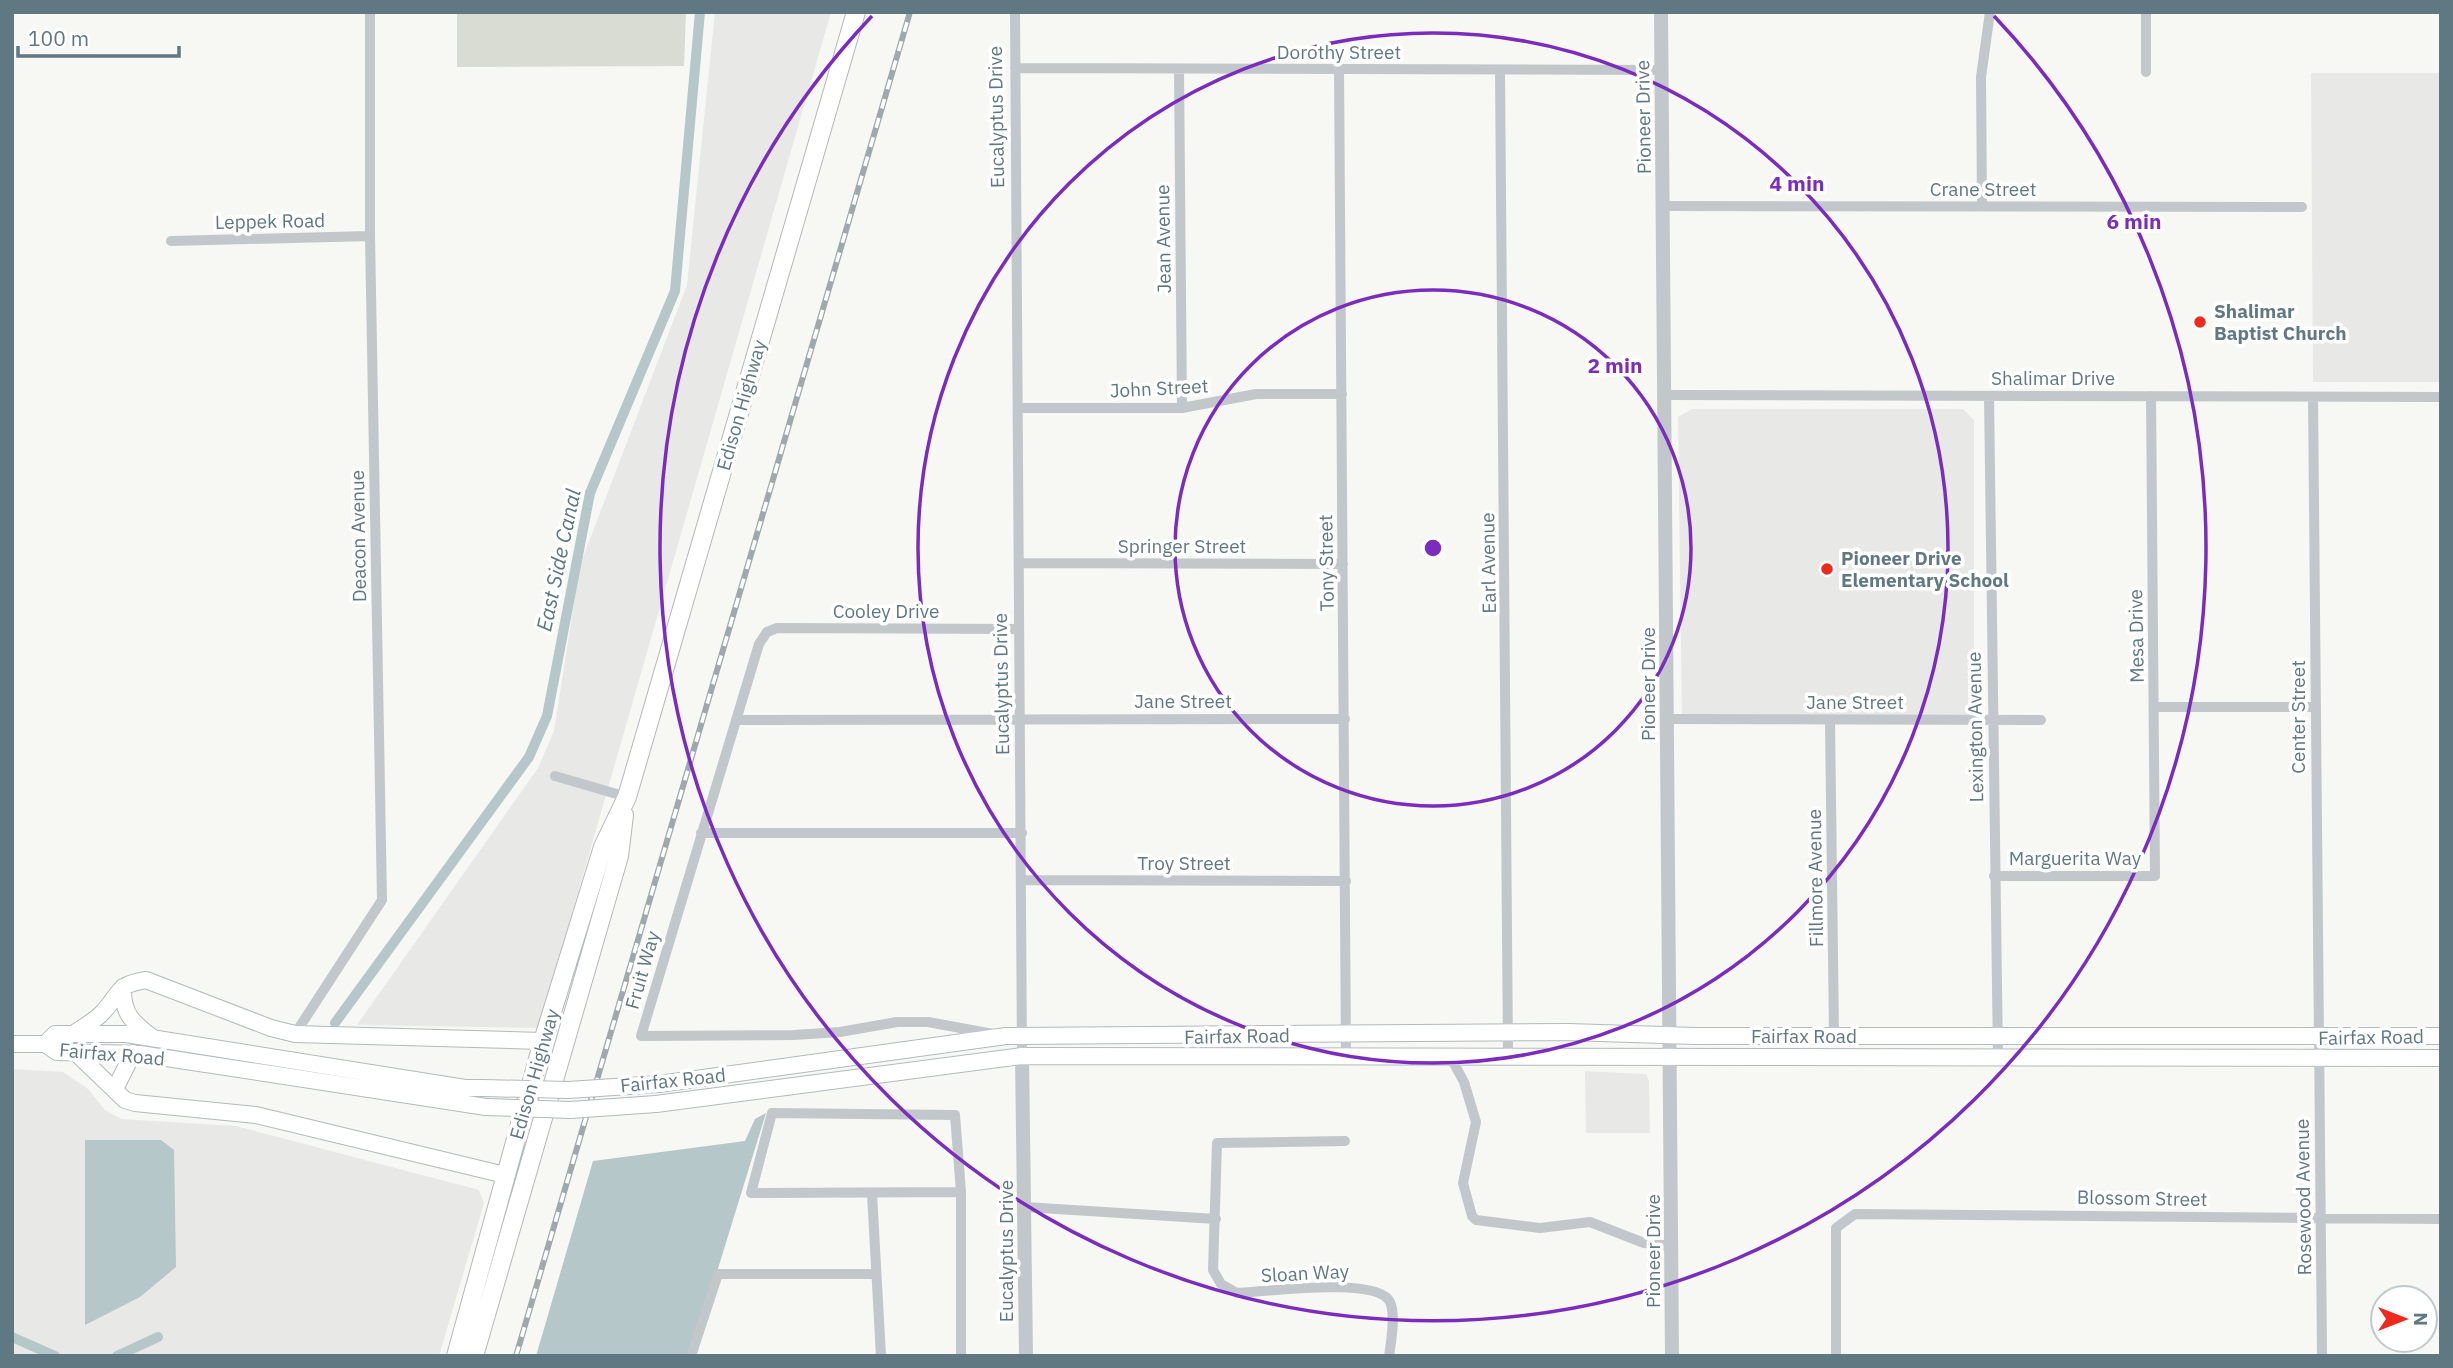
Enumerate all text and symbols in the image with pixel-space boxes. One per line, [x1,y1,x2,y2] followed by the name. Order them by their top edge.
[18,14,178,58] scale bar
[28,24,89,52] text: 100 m
[1277,40,1401,64] street label: Dorothy Street
[983,46,1009,188] street label: Eucalyptus Drive
[1630,60,1656,174] street label: Pioneer Drive
[1770,169,1824,197] text: 4 min
[1930,177,2036,201] street label: Crane Street
[1150,184,1176,294] street label: Jean Avenue
[2107,207,2161,235] text: 6 min
[215,208,325,234] street label: Leppek Road
[2214,299,2347,345] place label: Shalimar Baptist Church
[2192,314,2208,330] marker: Shalimar Baptist Church
[711,336,771,473] street label: Edison Highway
[1588,351,1642,379] text: 2 min
[1991,366,2115,390] street label: Shalimar Drive
[1109,373,1209,403] street label: John Street
[345,470,371,602] street label: Deacon Avenue
[529,486,587,634] water label: East Side Canal
[1475,512,1501,614] street label: Earl Avenue
[1313,514,1339,612] street label: Tony Street
[1118,534,1246,558] street label: Springer Street
[1421,536,1445,560] centre of rings
[1841,546,2009,592] place label: Pioneer Drive Elementary School
[1819,561,1835,577] marker: Pioneer Drive Elementary School
[2123,589,2149,683] street label: Mesa Drive
[833,599,939,623] street label: Cooley Drive
[988,613,1014,755] street label: Eucalyptus Drive
[1636,627,1660,741] street label: Pioneer Drive
[1962,651,1988,803] street label: Lexington Avenue
[2286,660,2310,774] street label: Center Street
[1134,689,1232,713] street label: Jane Street
[1806,690,1904,714] street label: Jane Street
[1802,809,1828,947] street label: Fillmore Avenue
[2009,846,2142,870] street label: Marguerita Way
[1137,851,1231,875] street label: Troy Street
[619,928,665,1012] street label: Fruit Way
[504,1005,564,1142] street label: Edison Highway
[1184,1023,1290,1049] street label: Fairfax Road
[1751,1024,1857,1048] street label: Fairfax Road
[2318,1024,2424,1050] street label: Fairfax Road
[58,1037,166,1071] street label: Fairfax Road
[619,1063,727,1097] street label: Fairfax Road
[2290,1118,2316,1276] street label: Rosewood Avenue
[994,1180,1018,1322] street label: Eucalyptus Drive
[2077,1185,2207,1211] street label: Blossom Street
[1641,1194,1665,1308] street label: Pioneer Drive
[1260,1259,1350,1287] street label: Sloan Way
[2369,1284,2439,1354] north arrow
[2409,1312,2433,1326] text: N

